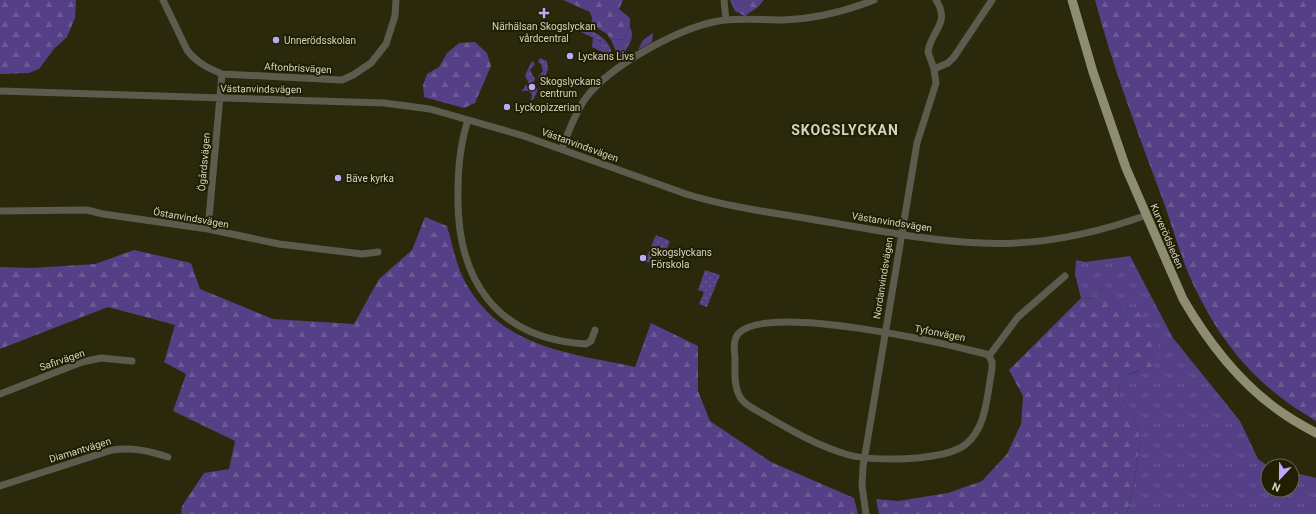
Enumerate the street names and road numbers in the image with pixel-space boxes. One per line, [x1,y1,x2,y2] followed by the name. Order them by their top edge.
[264,61,332,75] street label: Aftonbrisvägen
[220,83,302,95] street label: Västanvindsvägen
[540,126,620,164] street label: Västanvindsvägen
[195,132,212,192] street label: Ögårdsvägen
[1148,202,1186,270] street label: Kurverödsleden
[152,205,230,230] street label: Östanvindsvägen
[851,210,933,234] street label: Västanvindsvägen
[871,236,895,320] street label: Nordanvindsvägen
[914,323,966,343] street label: Tyfonvägen
[38,347,86,373] street label: Safirvägen
[48,435,112,465] street label: Diamantvägen

